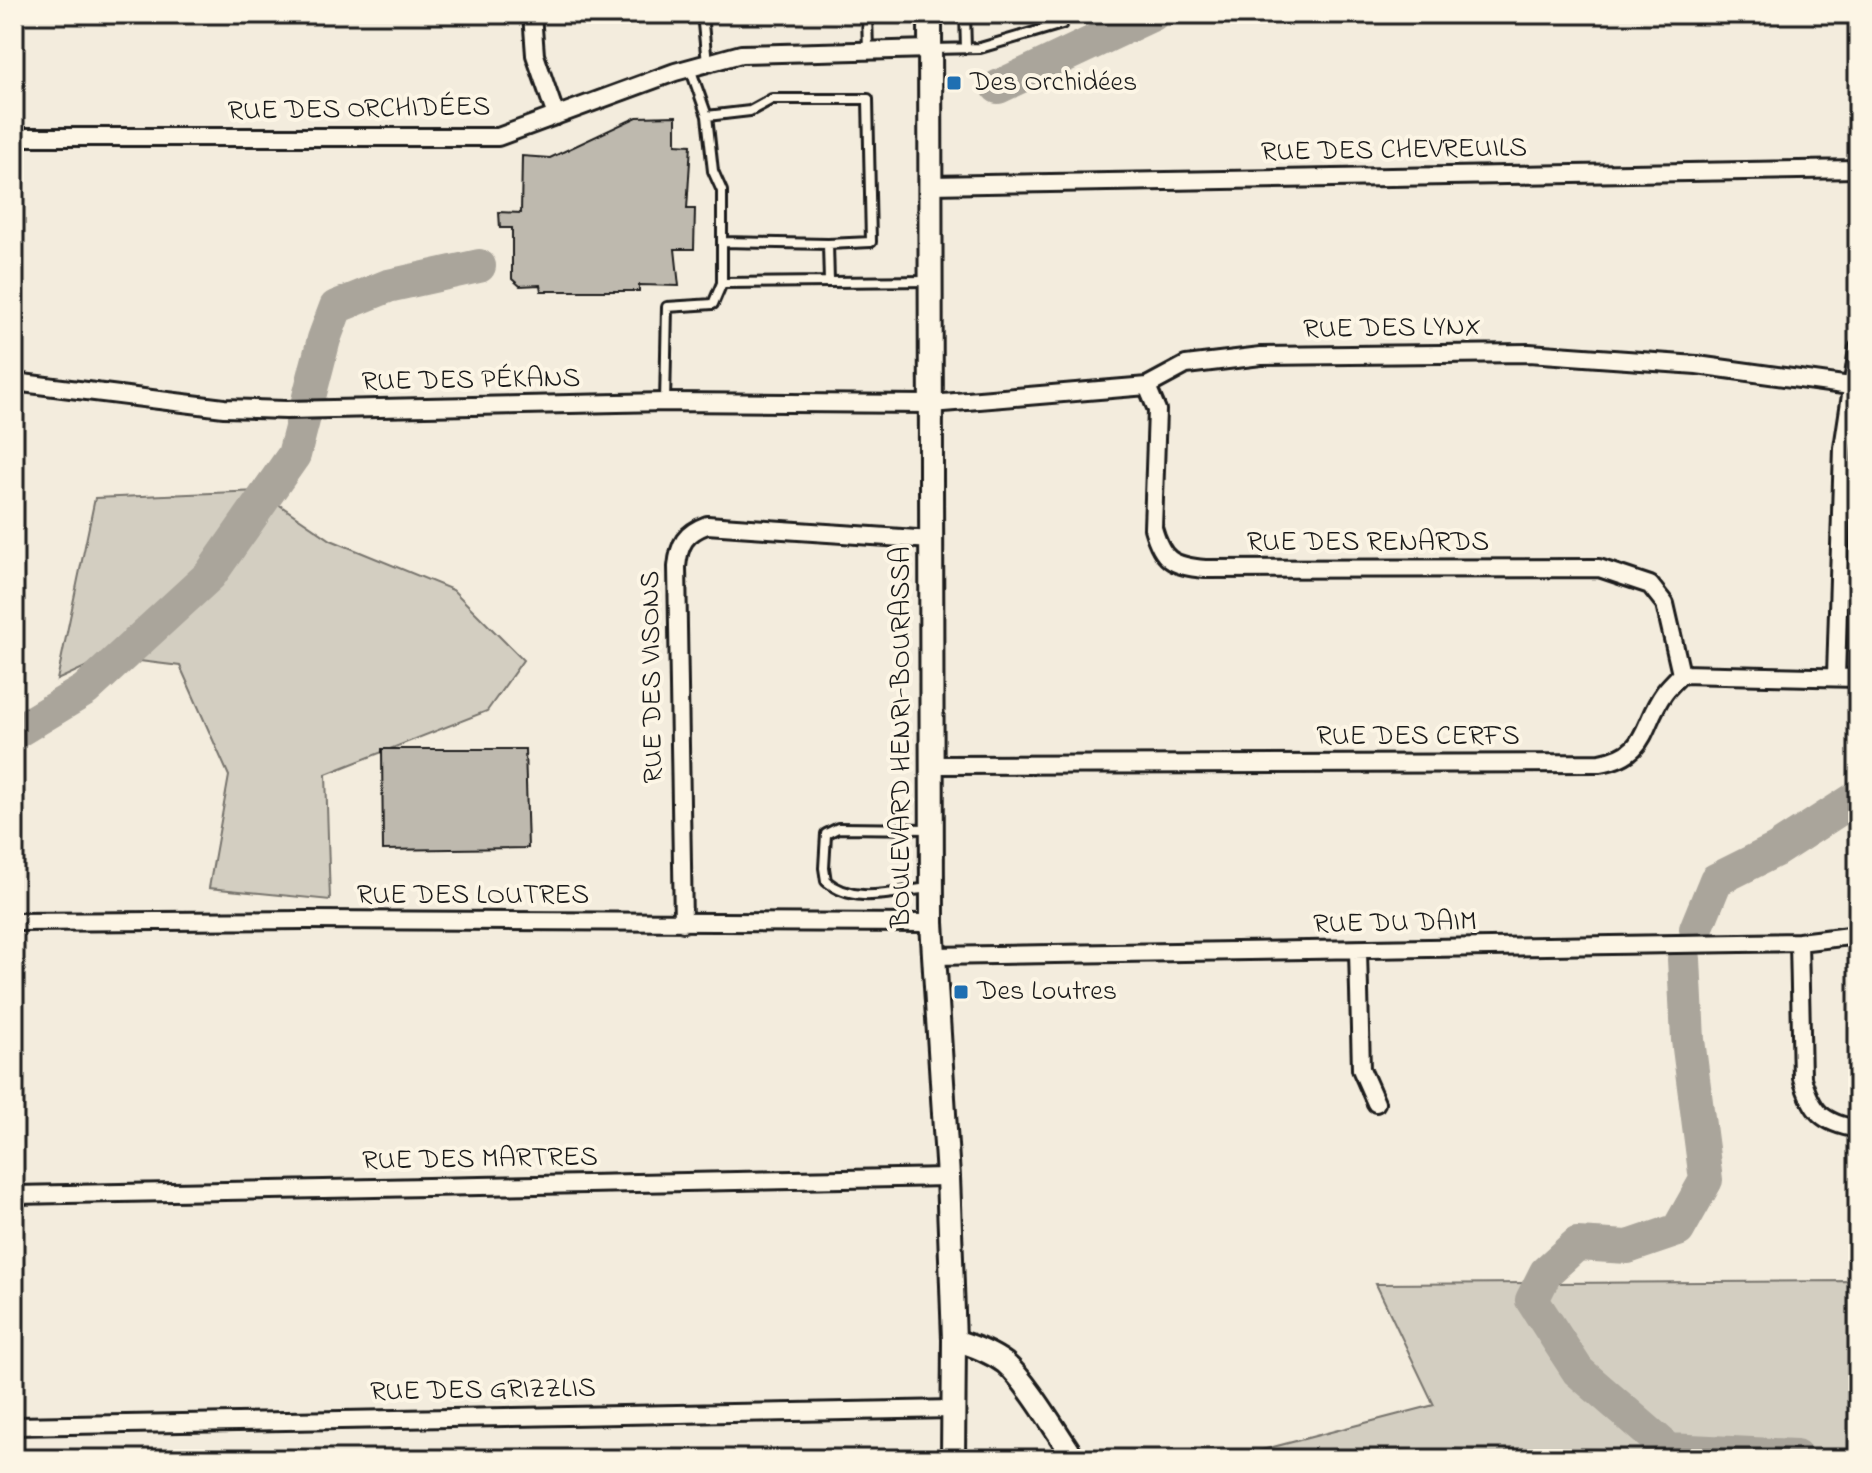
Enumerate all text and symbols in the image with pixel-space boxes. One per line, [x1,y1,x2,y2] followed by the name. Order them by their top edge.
[969,63,1137,104] place label: Des Orchidées
[945,74,963,92] marker: Des Orchidées
[227,87,491,133] street label: RUE DES ORCHIDÉES
[1260,128,1528,174] street label: RUE DES CHEVREUILS
[1303,307,1481,351] street label: RUE DES LYNX
[361,359,581,403] street label: RUE DES PÉKANS
[1247,523,1489,564] street label: RUE DES RENARDS
[882,546,923,929] street label: BOULEVARD HENRI-BOURASSA
[631,570,675,784] street label: RUE DES VISONS
[1316,717,1520,758] street label: RUE DES CERFS
[357,876,589,917] street label: RUE DES LOUTRES
[1313,902,1477,946] street label: RUE DU DAIM
[976,972,1117,1013] place label: Des Loutres
[952,983,970,1001] marker: Des Loutres
[362,1137,598,1183] street label: RUE DES MARTRES
[370,1369,596,1413] street label: RUE DES GRIZZLIS

